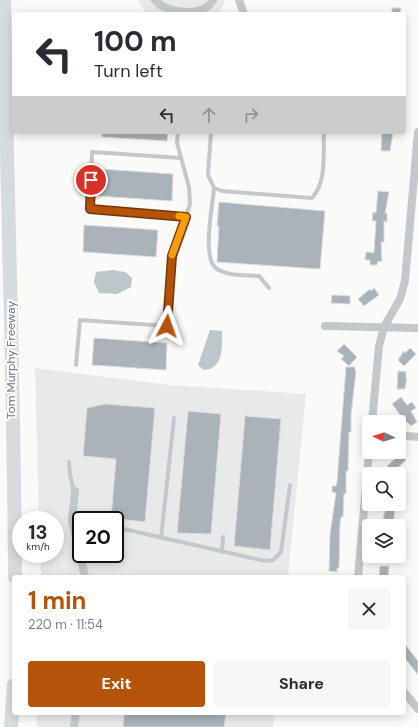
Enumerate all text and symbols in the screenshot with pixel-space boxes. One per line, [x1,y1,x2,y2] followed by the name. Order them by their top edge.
[94,23,177,60] text: 100 m
[28,28,80,80] icon: left
[94,59,163,83] text: Turn left
[156,104,178,126] icon: left
[198,104,220,126] icon: ahead
[240,104,262,126] icon: right
[74,163,108,197] pin
[80,169,102,191] icon: arrive
[3,301,19,419] street label: Tom Murphy Freeway
[146,305,188,347] position arrow
[362,415,406,459] north arrow
[362,415,406,563] map controls
[362,467,406,511] button: search
[72,511,124,563] speed limit sign: 20
[28,519,48,545] text: 13
[362,519,406,563] button: layers
[26,540,50,553] text: km/h
[28,585,86,616] text: 1 min
[348,588,390,630] button: close
[28,616,103,633] text: 220 m · 11:54
[28,661,205,707] button: Exit
[213,661,390,707] button: Share

